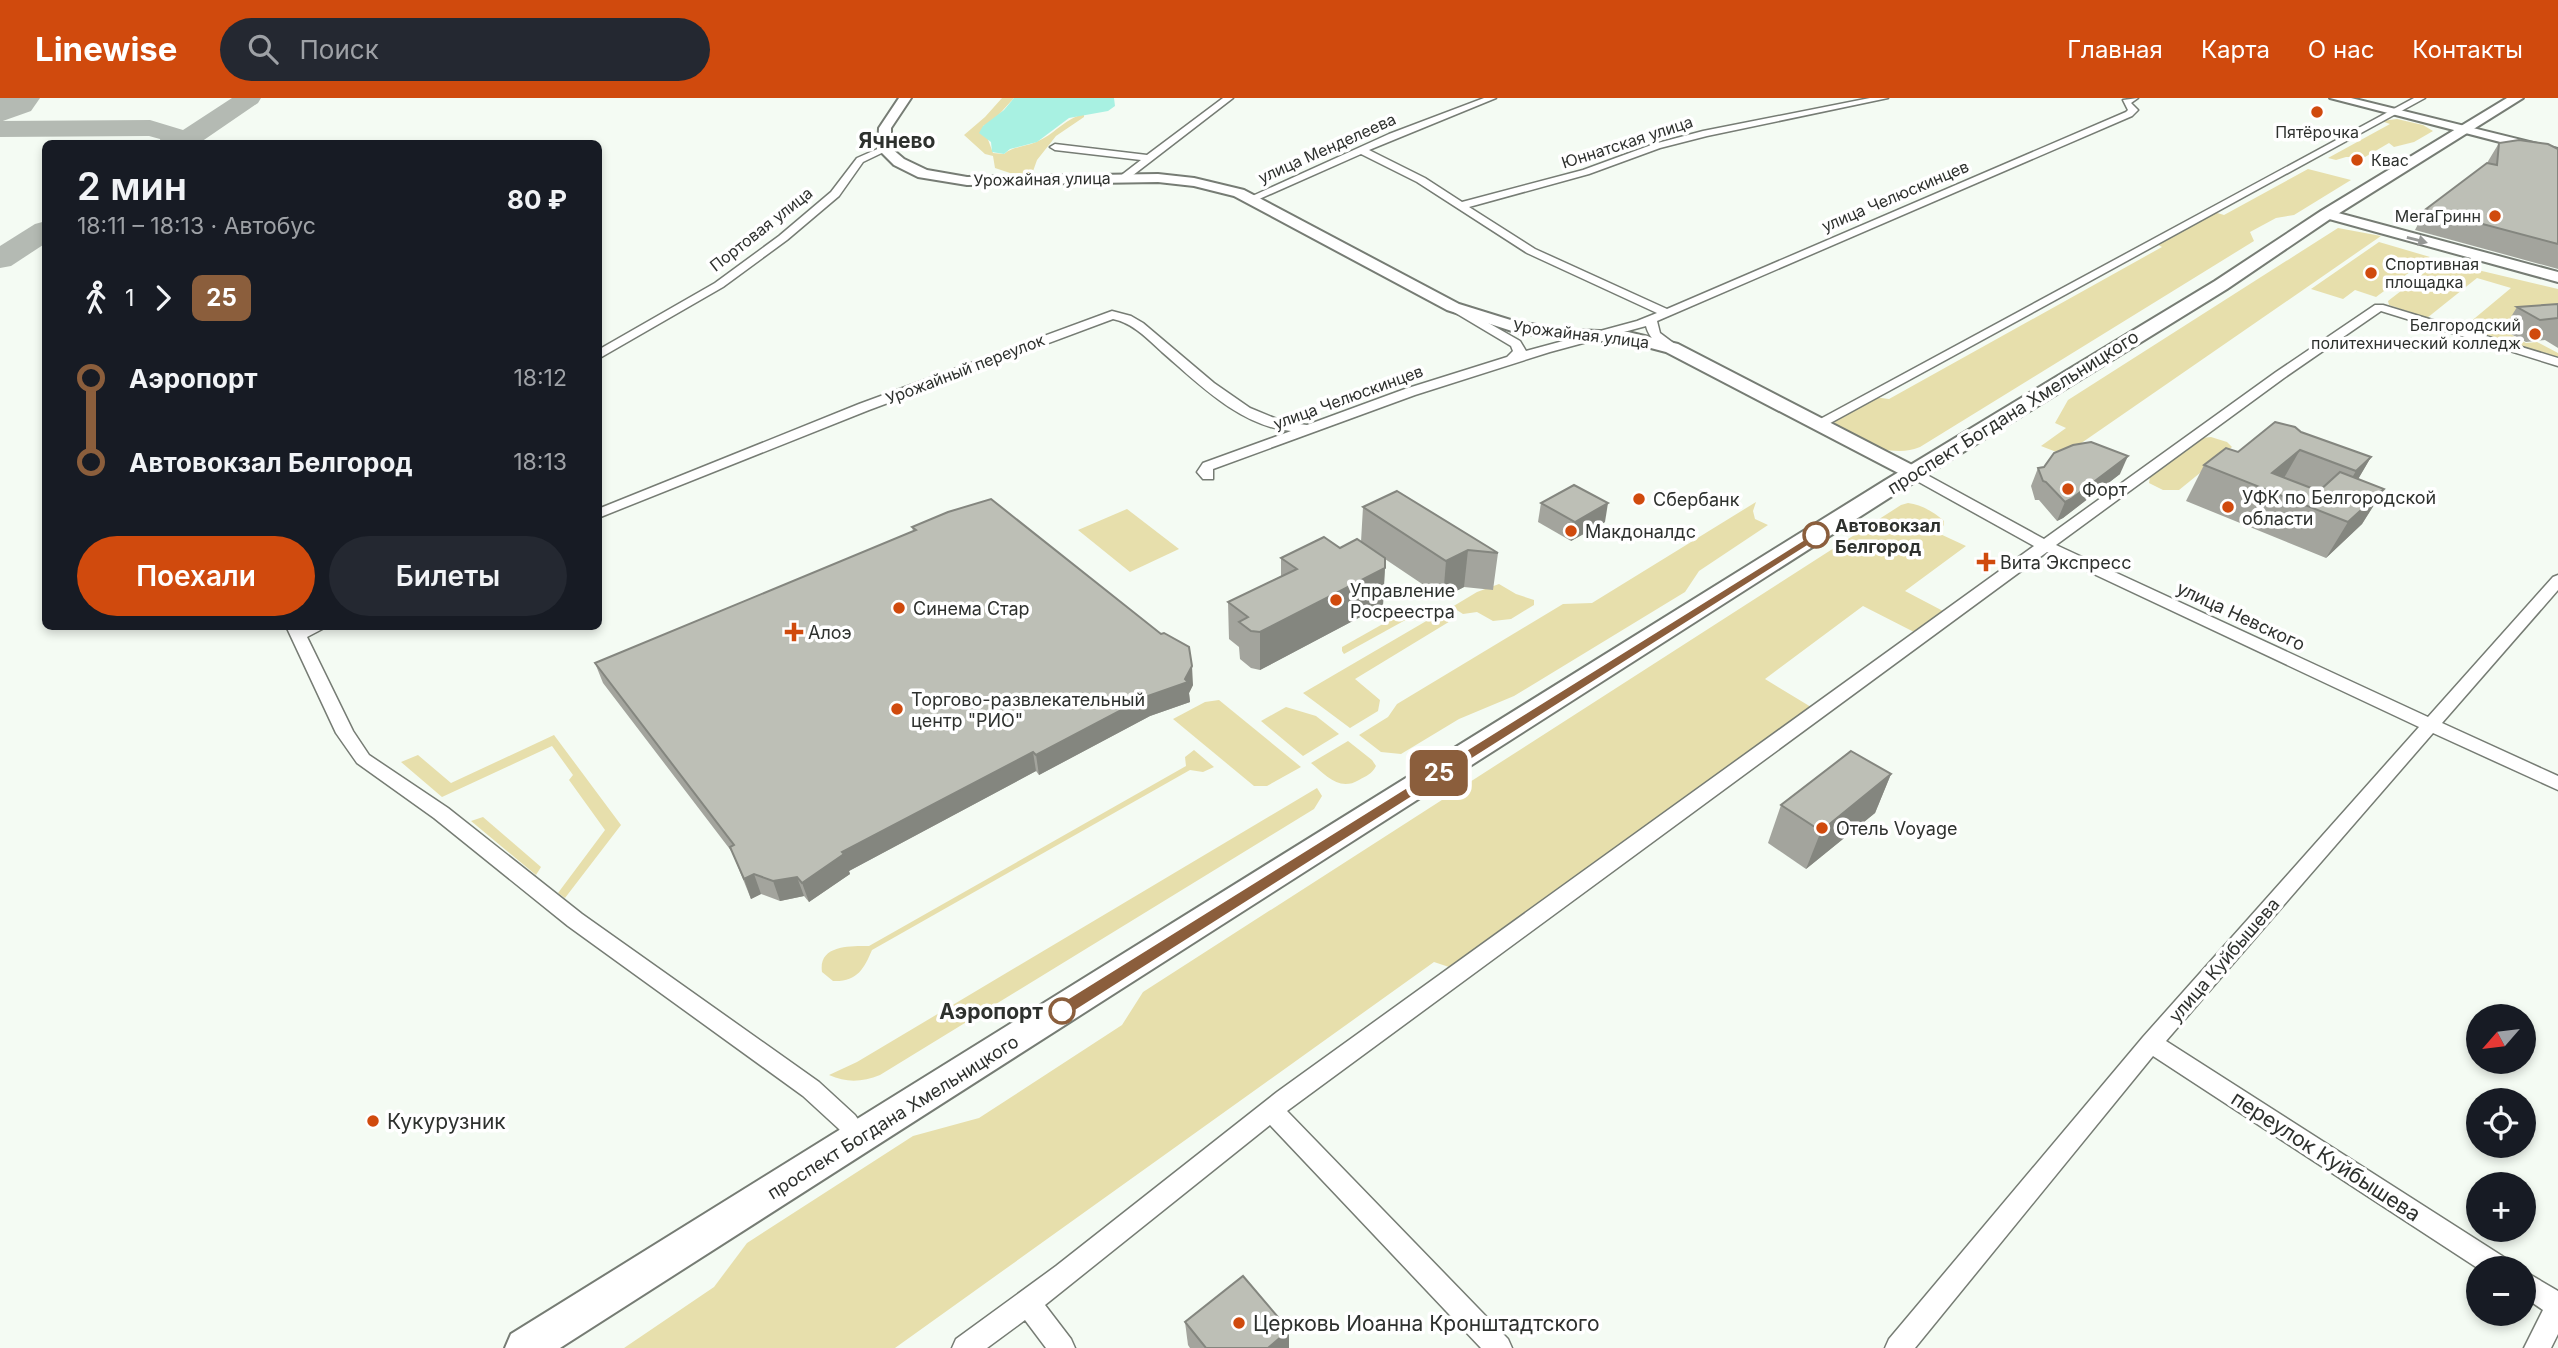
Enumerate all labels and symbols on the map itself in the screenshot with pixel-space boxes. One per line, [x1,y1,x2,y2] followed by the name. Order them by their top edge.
[2309,104,2325,120] marker: Пятёрочка
[1255,109,1399,187] street label: улица Менделеева
[1559,111,1695,173] street label: Юннатская улица
[2275,122,2359,142] place label: Пятёрочка
[859,128,936,153] district label: Ячнево
[2371,150,2409,170] place label: Квас
[2349,152,2365,168] marker: Квас
[1818,156,1972,236] street label: улица Челюскинцев
[973,168,1111,190] street label: Урожайная улица
[706,183,816,275] street label: Портовая улица
[2395,206,2481,226] place label: МегаГринн
[2487,208,2503,224] marker: МегаГринн
[2406,235,2428,246] one-way arrow
[2385,254,2479,292] place label: Спортивная площадка
[2363,265,2379,281] marker: Спортивная площадка
[2311,315,2521,353] place label: Белгородский политехнический колледж
[1512,316,1650,352] street label: Урожайная улица
[1884,326,2142,498] street label: проспект Богдана Хмельницкого
[2527,326,2543,342] marker: Белгородский политехнический колледж
[883,329,1047,409] street label: Урожайный переулок
[1270,361,1426,433] street label: улица Челюскинцев
[2082,479,2128,500] place label: Форт
[2060,481,2076,497] marker: Форт
[2242,487,2436,529] place label: УФК по Белгородской области
[1653,489,1740,510] place label: Сбербанк
[1631,491,1647,507] marker: Сбербанк
[2220,499,2236,515] marker: УФК по Белгородской области
[1835,515,1941,557] place label: Автовокзал Белгород
[1585,521,1696,542] place label: Макдоналдс
[1803,522,1829,548] marker: Автовокзал Белгород
[1563,523,1579,539] marker: Макдоналдс
[2000,552,2131,573] place label: Вита Экспресс
[1978,554,1994,570] marker: Вита Экспресс
[2174,577,2308,655] street label: улица Невского
[1350,580,1455,622] place label: Управление Росреестра
[1328,592,1344,608] marker: Управление Росреестра
[913,598,1030,619] place label: Синема Стар
[891,600,907,616] marker: Синема Стар
[808,622,852,643] place label: Алоэ
[786,624,802,640] marker: Алоэ
[911,689,1145,731] place label: Торгово-развлекательный центр "РИО"
[889,701,905,717] marker: Торгово-развлекательный центр "РИО"
[1408,750,1470,796] line badge: 25
[1836,818,1957,839] place label: Отель Voyage
[1814,820,1830,836] marker: Отель Voyage
[2164,894,2284,1026] street label: улица Куйбышева
[1049,998,1075,1024] marker: Аэропорт
[939,999,1043,1024] place label: Аэропорт
[2466,1004,2536,1074] north arrow
[764,1031,1022,1203] street label: проспект Богдана Хмельницкого
[2227,1085,2425,1227] street label: переулок Куйбышева
[387,1109,506,1134] place label: Кукурузник
[365,1113,381,1129] marker: Кукурузник
[1253,1311,1600,1336] place label: Церковь Иоанна Кронштадтского
[1231,1315,1247,1331] marker: Церковь Иоанна Кронштадтского

